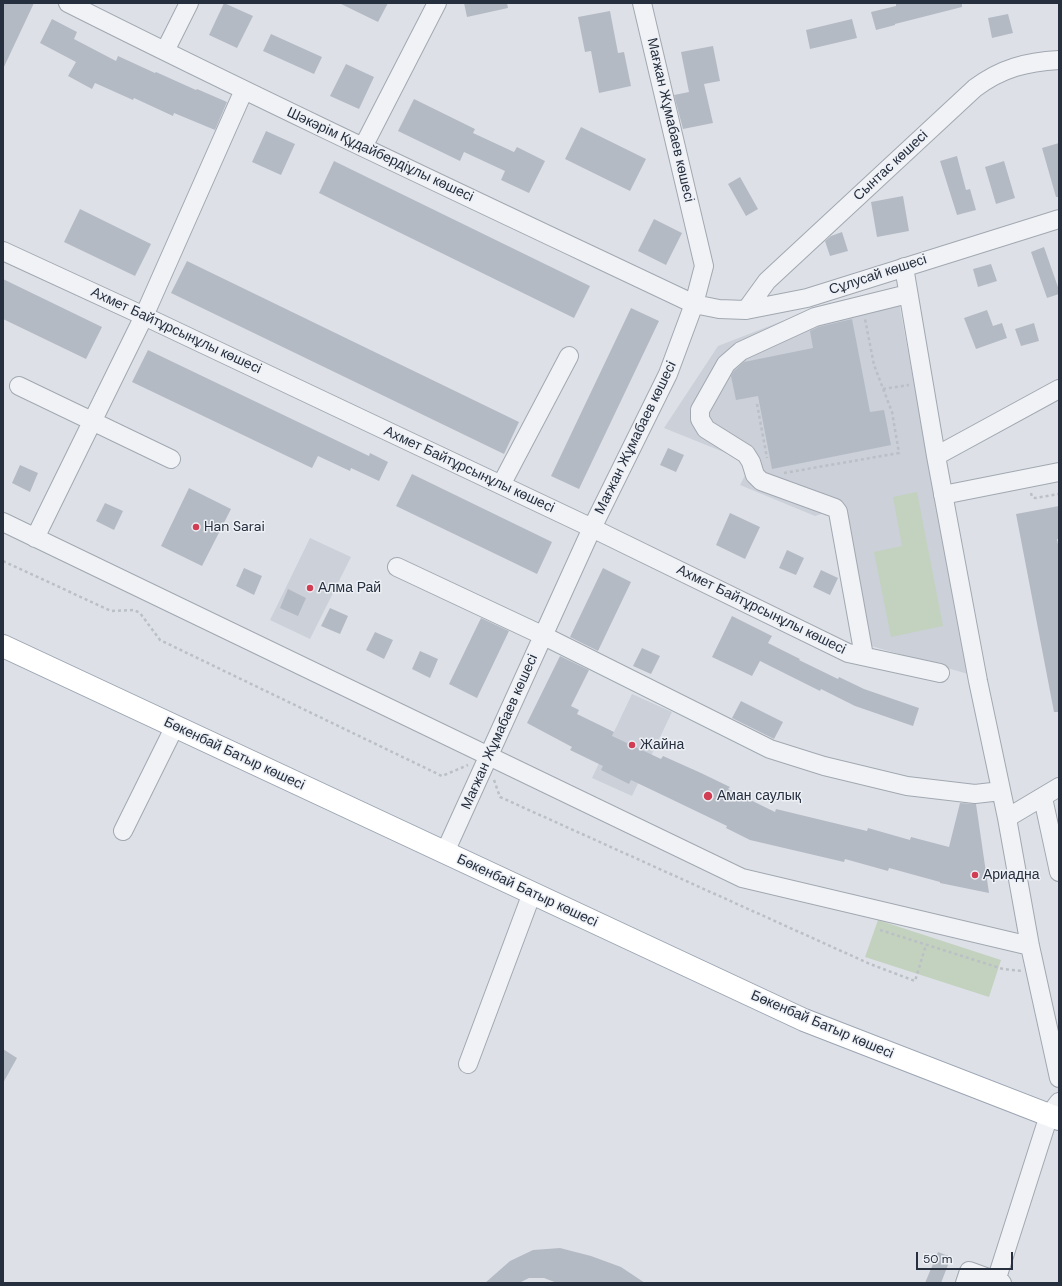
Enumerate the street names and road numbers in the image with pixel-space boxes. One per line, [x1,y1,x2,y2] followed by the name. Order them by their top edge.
[643,36,697,204] street label: Мағжан Жұмабаев көшесі
[284,104,476,206] street label: Шәкәрім Құдайбердіұлы көшесі
[850,127,932,205] street label: Сынтас көшесі
[827,251,929,299] street label: Сұлусай көшесі
[88,284,264,378] street label: Ахмет Байтұрсынұлы көшесі
[592,359,680,517] street label: Мағжан Жұмабаев көшесі
[381,423,557,517] street label: Ахмет Байтұрсынұлы көшесі
[674,562,848,658] street label: Ахмет Байтұрсынұлы көшесі
[458,652,542,812] street label: Мағжан Жұмабаев көшесі
[161,714,307,794] street label: Бөкенбай Батыр көшесі
[454,851,600,931] street label: Бөкенбай Батыр көшесі
[748,987,896,1063] street label: Бөкенбай Батыр көшесі

